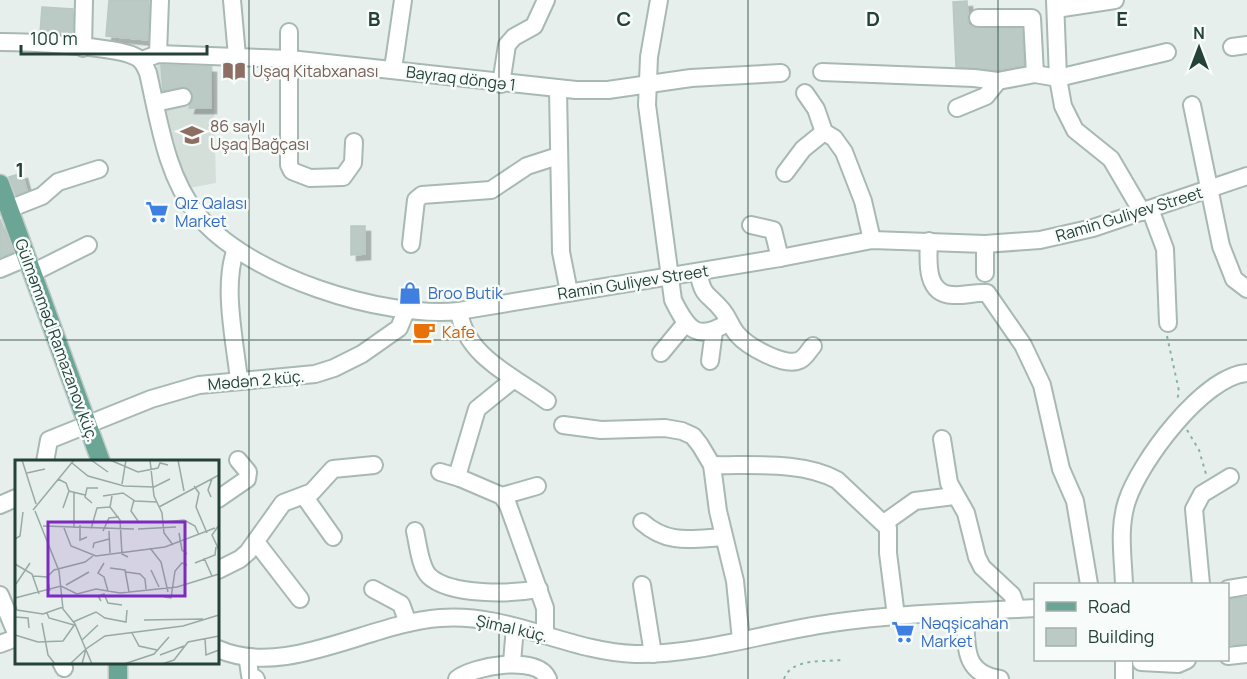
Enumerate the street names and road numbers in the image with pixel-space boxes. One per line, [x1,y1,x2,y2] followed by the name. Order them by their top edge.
[405,60,517,96] street label: Bayraq döngə 1
[1053,181,1205,247] street label: Ramin Guliyev Street
[10,235,104,445] street label: Gülməmməd Ramazanov küç.
[556,259,710,305] street label: Ramin Guliyev Street
[207,365,305,395] street label: Mədən 2 küç.
[474,609,550,647] street label: Şimal küç.

